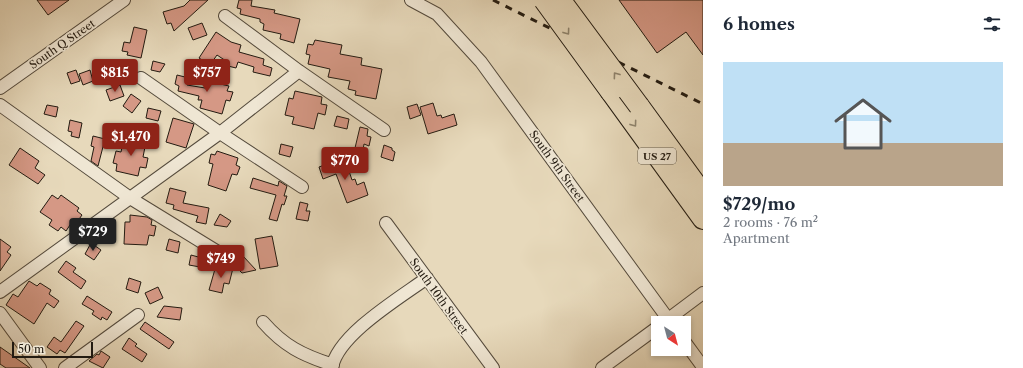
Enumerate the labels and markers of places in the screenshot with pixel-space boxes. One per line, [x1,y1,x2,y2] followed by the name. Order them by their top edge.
[91,59,139,93] pin: $815
[183,59,231,93] pin: $757
[98,123,164,157] pin: $1,470
[321,147,369,181] pin: $770
[69,218,117,252] pin: $729
[197,245,245,279] pin: $749

